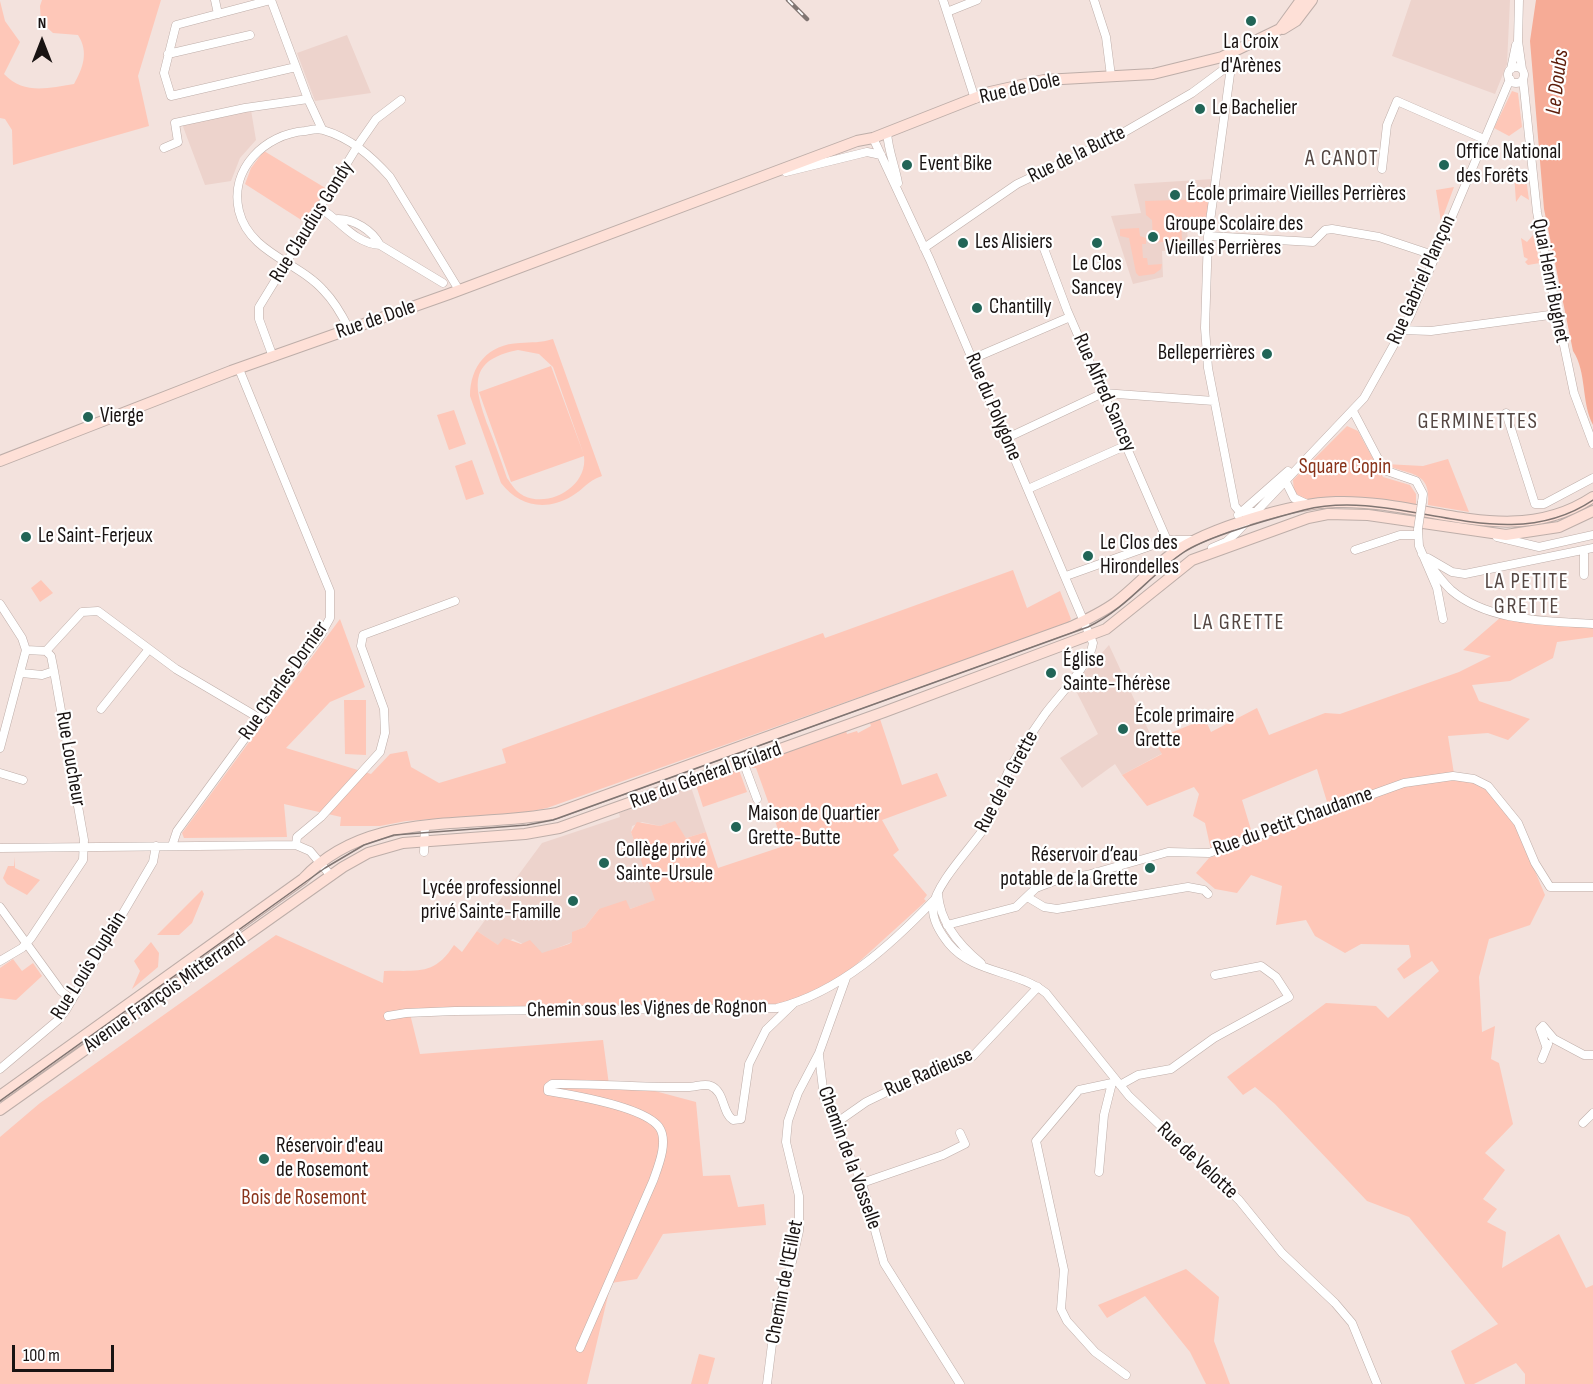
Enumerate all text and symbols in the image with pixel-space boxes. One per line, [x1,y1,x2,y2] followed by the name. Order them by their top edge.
[12,12,72,72] north arrow
[38,14,46,33] text: N
[1244,14,1258,28] marker: La Croix d'Arènes
[1221,30,1281,80] place label: La Croix d'Arènes
[1541,48,1575,116] water label: Le Doubs
[977,67,1063,111] street label: Rue de Dole
[1212,96,1297,122] place label: Le Bachelier
[1193,102,1207,116] marker: Le Bachelier
[1024,121,1130,189] street label: Rue de la Butte
[1456,140,1561,190] place label: Office National des Forêts
[1305,146,1379,172] district label: A CANOT
[919,152,992,178] place label: Event Bike
[265,157,359,287] street label: Rue Claudius Gondy
[900,158,914,172] marker: Event Bike
[1437,158,1451,172] marker: Office National des Forêts
[1187,182,1406,208] place label: École primaire Vieilles Perrières
[1168,188,1182,202] marker: École primaire Vieilles Perrières
[1382,211,1462,349] street label: Rue Gabriel Plançon
[1165,212,1303,262] place label: Groupe Scolaire des Vieilles Perrières
[1526,217,1574,345] street label: Quai Henri Bugnet
[975,230,1053,256] place label: Les Alisiers
[1146,230,1160,244] marker: Groupe Scolaire des Vieilles Perrières
[956,236,970,250] marker: Les Alisiers
[1090,236,1104,250] marker: Le Clos Sancey
[1072,252,1122,302] place label: Le Clos Sancey
[333,295,419,345] street label: Rue de Dole
[989,295,1052,321] place label: Chantilly
[970,301,984,315] marker: Chantilly
[1067,330,1141,456] street label: Rue Alfred Sancey
[1158,341,1255,367] place label: Belleperrières
[1260,347,1274,361] marker: Belleperrières
[959,349,1027,465] street label: Rue du Polygone
[100,404,144,430] place label: Vierge
[1418,409,1538,435] district label: GERMINETTES
[81,410,95,424] marker: Vierge
[1299,455,1391,481] park label: Square Copin
[38,524,153,550] place label: Le Saint-Ferjeux
[19,530,33,544] marker: Le Saint-Ferjeux
[1100,531,1179,581] place label: Le Clos des Hirondelles
[1081,549,1095,563] marker: Le Clos des Hirondelles
[1485,569,1569,620] district label: LA PETITE GRETTE
[1193,610,1285,636] district label: LA GRETTE
[234,617,334,745] street label: Rue Charles Dornier
[1063,648,1170,698] place label: Église Sainte-Thérèse
[1044,666,1058,680] marker: Église Sainte-Thérèse
[1135,704,1234,754] place label: École primaire Grette
[49,710,91,808] street label: Rue Loucheur
[1116,722,1130,736] marker: École primaire Grette
[970,727,1044,837] street label: Rue de la Grette
[627,737,785,815] street label: Rue du Général Brûlard
[1210,781,1376,863] street label: Rue du Petit Chaudanne
[748,802,880,852] place label: Maison de Quartier Grette-Butte
[729,820,743,834] marker: Maison de Quartier Grette-Butte
[616,838,713,888] place label: Collège privé Sainte-Ursule
[1000,843,1138,893] place label: Réservoir d’eau potable de la Grette
[597,856,611,870] marker: Collège privé Sainte-Ursule
[1143,861,1157,875] marker: Réservoir d’eau potable de la Grette
[421,876,561,926] place label: Lycée professionnel privé Sainte-Famille
[566,894,580,908] marker: Lycée professionnel privé Sainte-Famille
[46,907,132,1025] street label: Rue Louis Duplain
[79,928,251,1058] street label: Avenue François Mitterrand
[527,994,767,1024] street label: Chemin sous les Vignes de Rognon
[881,1042,977,1104] street label: Rue Radieuse
[811,1083,887,1233] street label: Chemin de la Vosselle
[1151,1117,1243,1205] street label: Rue de Velotte
[276,1134,383,1184] place label: Réservoir d'eau de Rosemont
[257,1152,271,1166] marker: Réservoir d'eau de Rosemont
[241,1186,367,1212] park label: Bois de Rosemont
[761,1218,809,1346] street label: Chemin de l'Œillet
[15,1333,117,1371] scale bar
[23,1345,60,1366] text: 100 m

